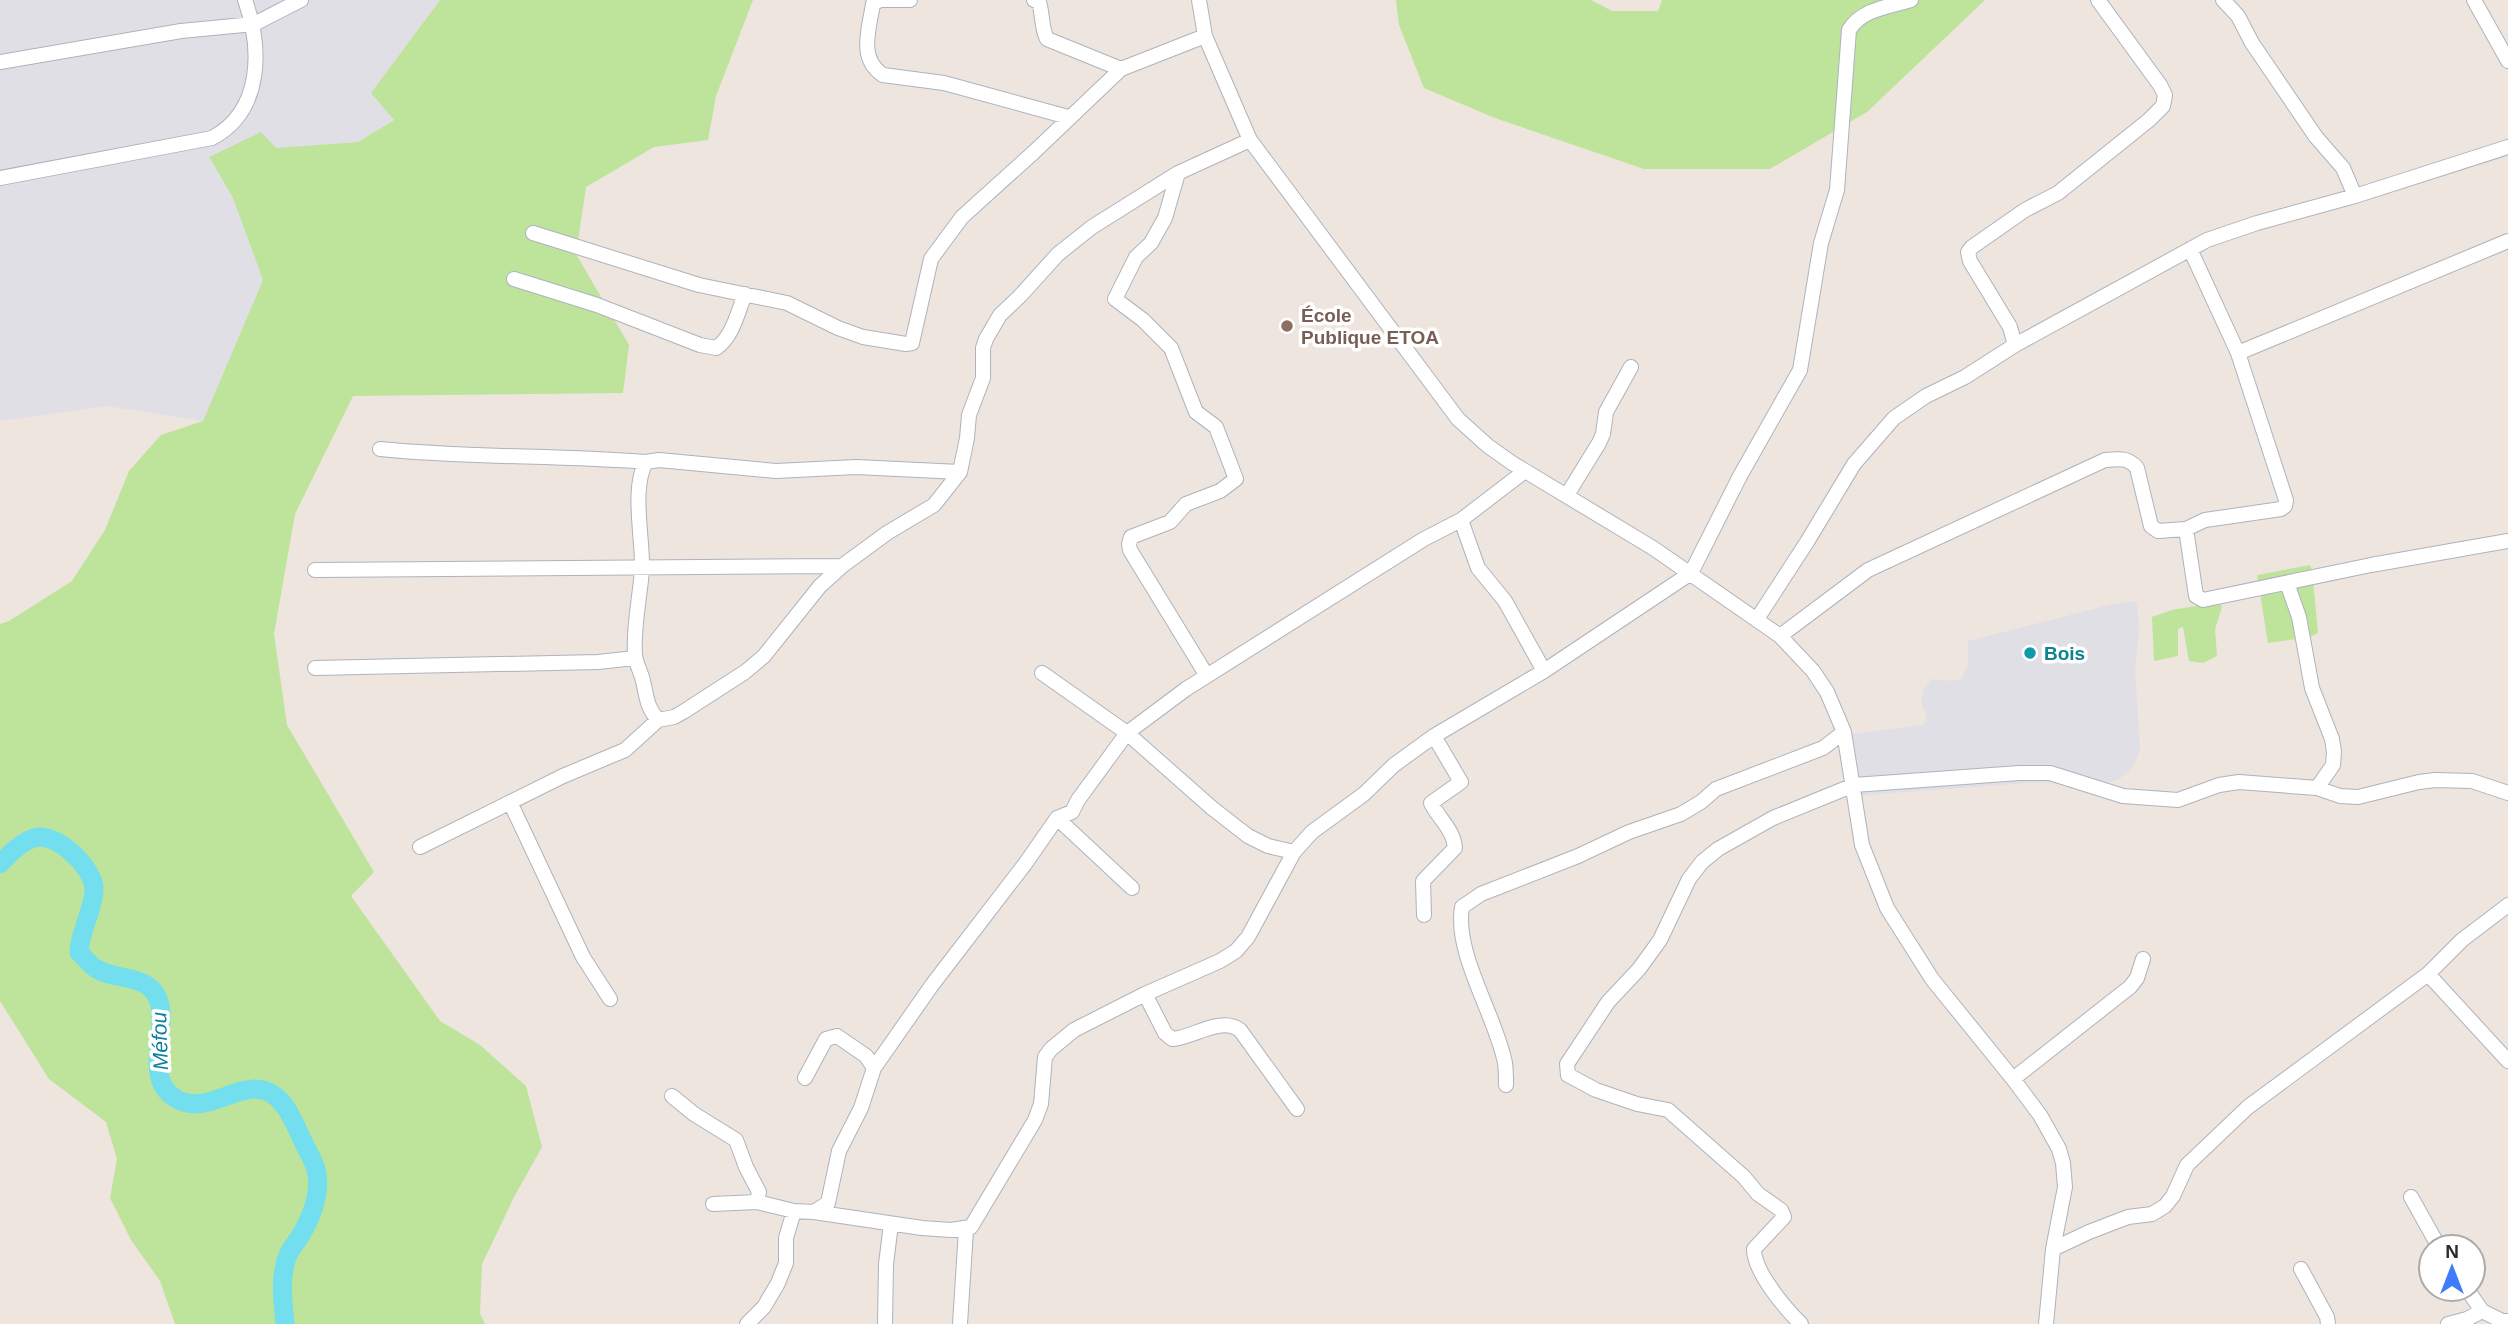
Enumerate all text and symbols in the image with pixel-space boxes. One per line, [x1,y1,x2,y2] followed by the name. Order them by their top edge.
[1301,305,1439,348] place label: École Publique ETOA
[1279,318,1295,334] marker: École Publique ETOA
[2044,643,2085,664] place label: Bois
[2022,645,2038,661] marker: Bois
[147,1011,172,1071] water label: Méfou
[2417,1233,2487,1303] north arrow
[2445,1241,2459,1262] text: N

